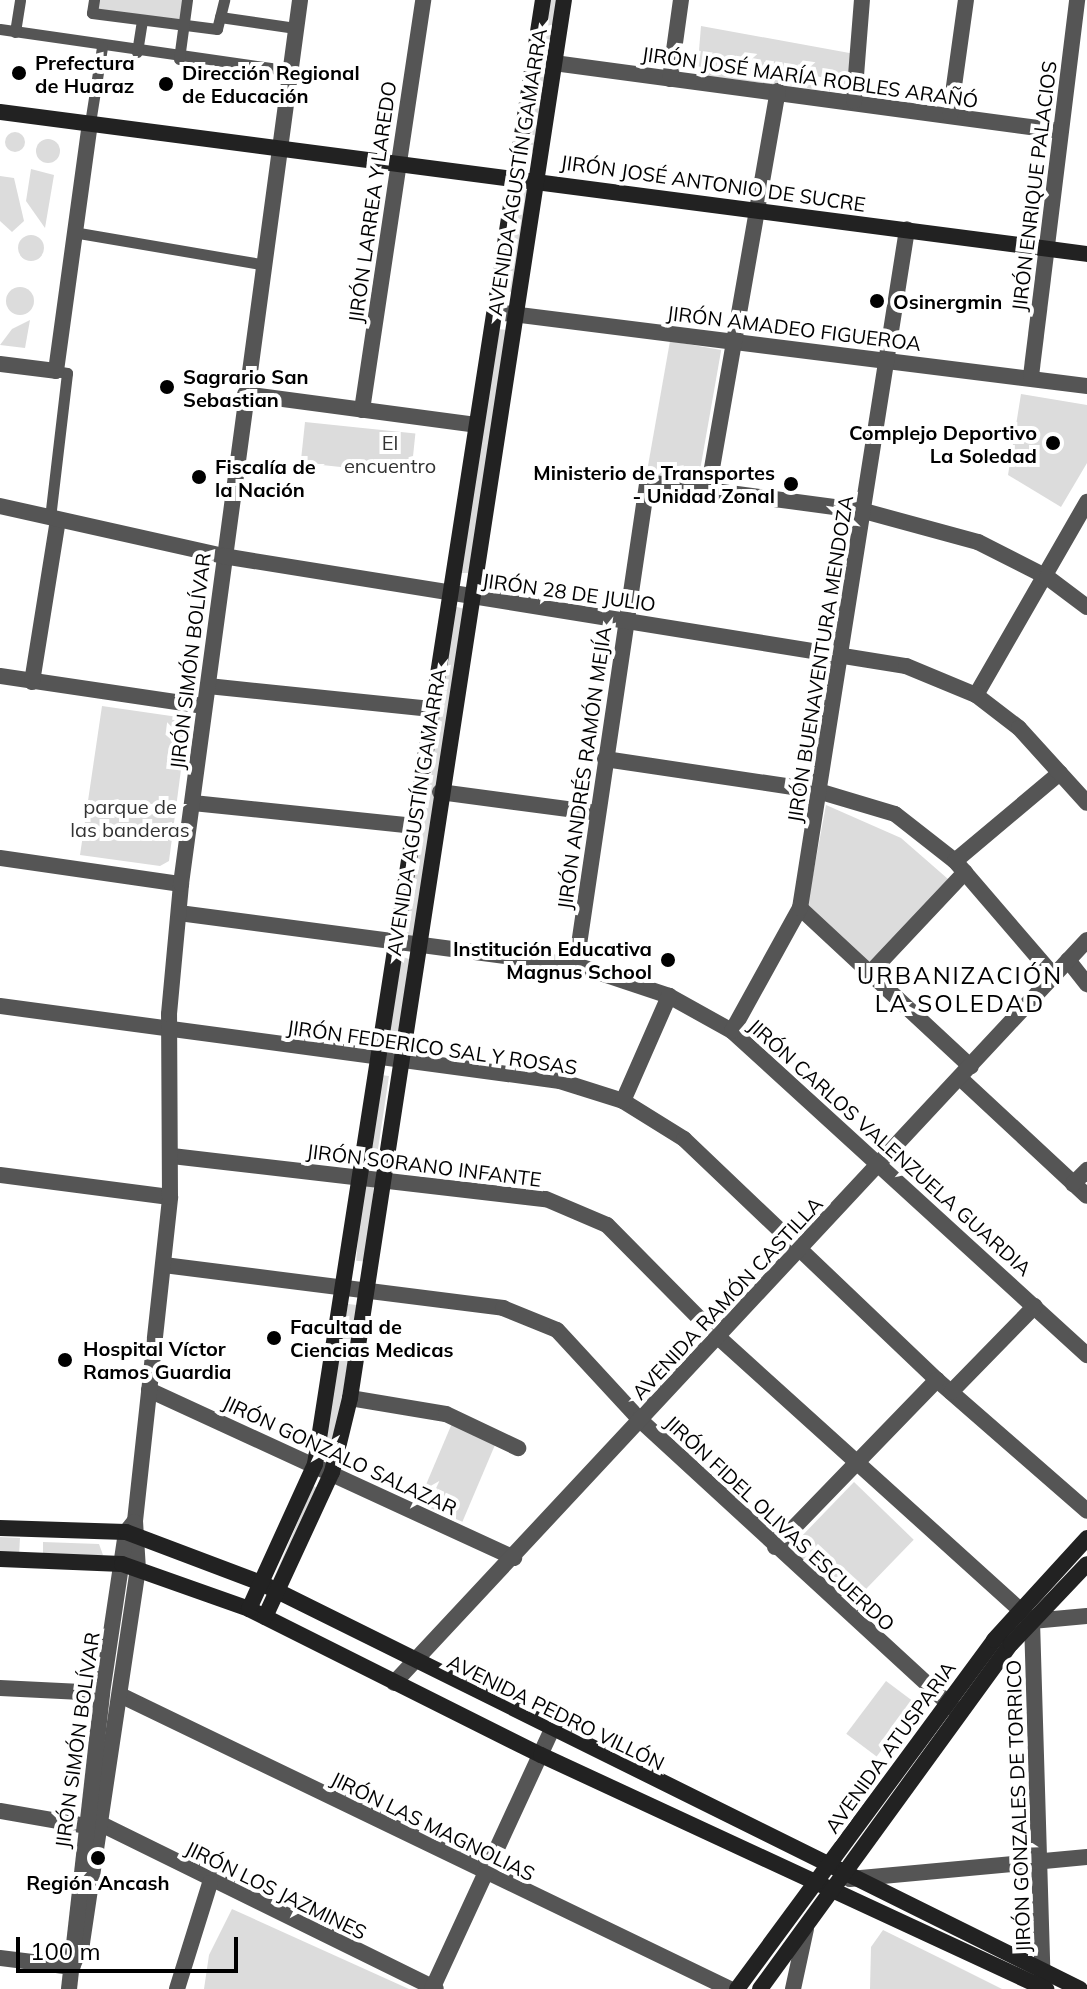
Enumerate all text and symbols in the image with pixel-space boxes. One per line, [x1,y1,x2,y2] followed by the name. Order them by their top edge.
[482,27,552,317] street label: AVENIDA AGUSTÍN GAMARRA
[640,41,980,113] street label: JIRÓN JOSÉ MARÍA ROBLES ARAÑÓ
[35,50,135,97] place label: Prefectura de Huaraz
[182,60,360,107] place label: Dirección Regional de Educación
[1007,60,1061,312] street label: JIRÓN ENRIQUE PALACIOS
[10,64,28,82] marker: Prefectura de Huaraz
[157,75,175,93] marker: Dirección Regional de Educación
[343,80,401,324] street label: JIRÓN LARREA Y LAREDO
[559,150,867,216] street label: JIRÓN JOSÉ ANTONIO DE SUCRE
[893,289,1002,313] place label: Osinergmin
[868,292,886,310] marker: Osinergmin
[665,300,923,356] street label: JIRÓN AMADEO FIGUEROA
[183,364,309,411] place label: Sagrario San Sebastian
[158,378,176,396] marker: Sagrario San Sebastian
[849,420,1037,467] place label: Complejo Deportivo La Soledad
[344,430,436,477] park label: El encuentro
[1044,434,1062,452] marker: Complejo Deportivo La Soledad
[215,454,316,501] place label: Fiscalía de la Nación
[533,460,775,507] place label: Ministerio de Transportes - Unidad Zonal
[190,468,208,486] marker: Fiscalía de la Nación
[782,475,800,493] marker: Ministerio de Transportes - Unidad Zonal
[782,494,858,824] street label: JIRÓN BUENAVENTURA MENDOZA
[165,551,215,771] street label: JIRÓN SIMÓN BOLÍVAR
[481,568,657,616] street label: JIRÓN 28 DE JULIO
[552,625,616,911] street label: JIRÓN ANDRÉS RAMÓN MEJÍA
[381,667,451,957] street label: AVENIDA AGUSTÍN GAMARRA
[70,794,190,841] park label: parque de las banderas
[453,936,652,983] place label: Institución Educativa Magnus School
[659,951,677,969] marker: Institución Educativa Magnus School
[857,962,1063,1018] district label: URBANIZACIÓN LA SOLEDAD
[744,1013,1036,1281] street label: JIRÓN CARLOS VALENZUELA GUARDIA
[285,1015,579,1079] street label: JIRÓN FEDERICO SAL Y ROSAS
[305,1139,543,1191] street label: JIRÓN SORANO INFANTE
[627,1192,827,1404] street label: AVENIDA RAMÓN CASTILLA
[290,1314,454,1361] place label: Facultad de Ciencias Medicas
[265,1329,283,1347] marker: Facultad de Ciencias Medicas
[83,1336,231,1383] place label: Hospital Víctor Ramos Guardia
[54,1349,76,1371] marker: Hospital Víctor Ramos Guardia
[219,1390,461,1520] street label: JIRÓN GONZALO SALAZAR
[660,1410,900,1636] street label: JIRÓN FIDEL OLIVAS ESCUERDO
[50,1630,104,1850] street label: JIRÓN SIMÓN BOLÍVAR
[443,1649,669,1775] street label: AVENIDA PEDRO VILLÓN
[820,1656,960,1838] street label: AVENIDA ATUSPARIA
[1001,1659,1035,1953] street label: JIRÓN GONZALES DE TORRICO
[327,1766,539,1886] street label: JIRÓN LAS MAGNOLIAS
[181,1836,371,1944] street label: JIRÓN LOS JAZMINES
[89,1849,107,1867] marker: Región Ancash
[26,1870,170,1894] place label: Región Ancash
[20,1921,242,1971] scale bar
[30,1936,101,1966] text: 100 m

